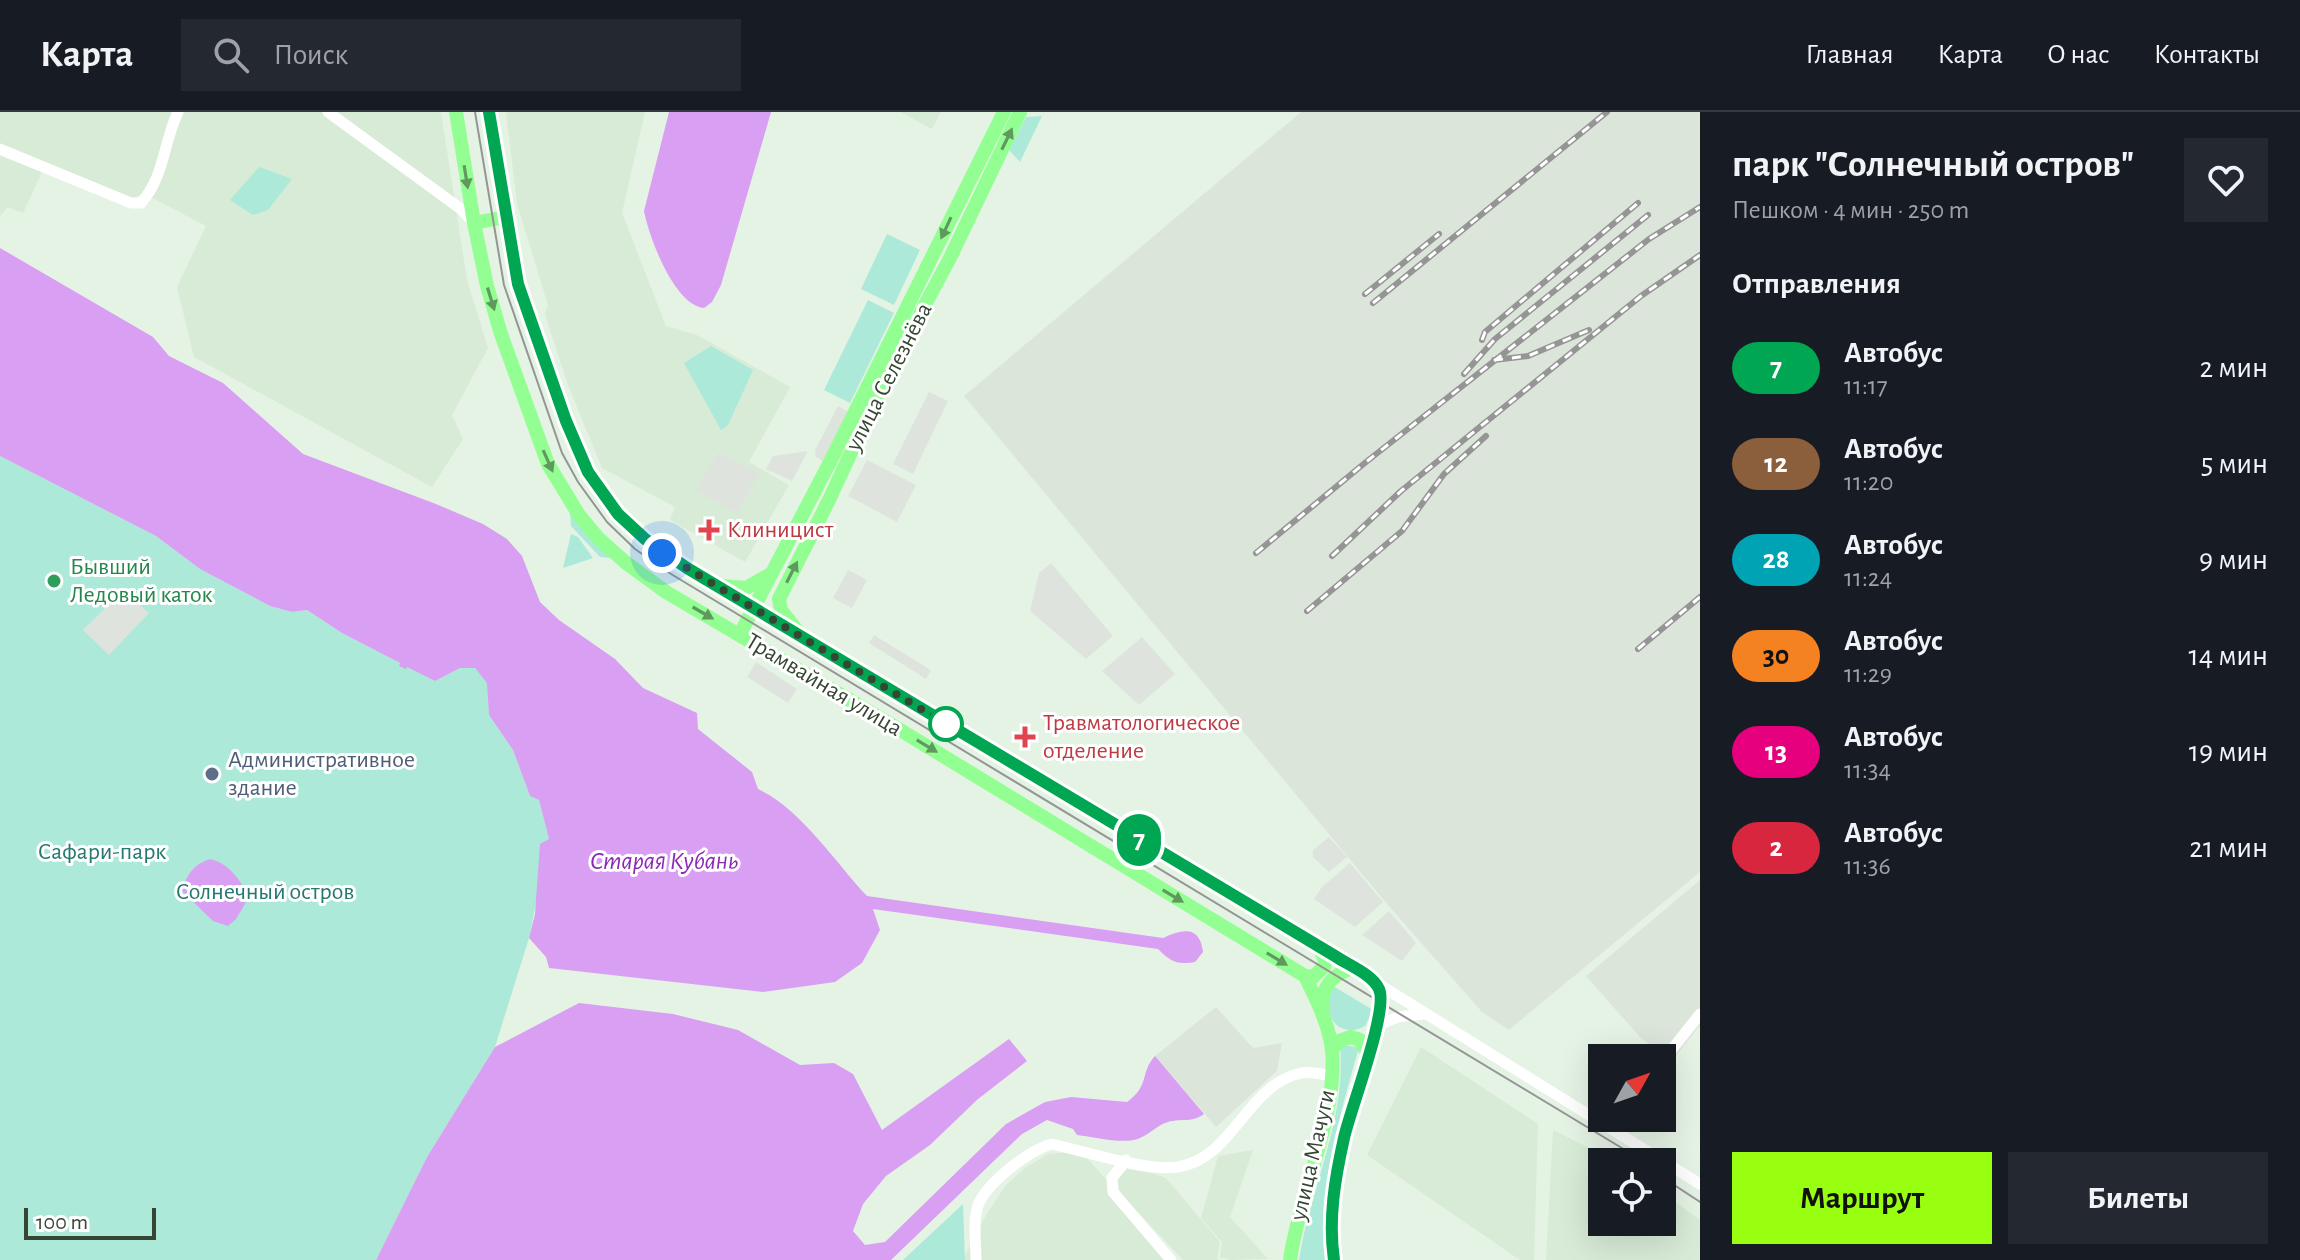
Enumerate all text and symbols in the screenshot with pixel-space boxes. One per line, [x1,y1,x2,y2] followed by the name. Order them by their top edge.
[181,19,741,91] search box
[209,33,253,77] icon: search
[40,36,133,74] text: Карта
[273,40,348,70] text: Поиск
[1805,41,1893,69] text: Главная
[1937,41,2003,69] text: Карта
[2047,41,2110,69] text: О нас
[2154,41,2260,69] text: Контакты
[1000,128,1014,151] one-way arrow
[2184,138,2268,222] button: heart
[1732,146,2134,184] text: парк "Солнечный остров"
[461,165,473,190] one-way arrow
[1732,197,1969,223] text: Пешком · 4 мин · 250 m
[939,217,953,240] one-way arrow
[1732,269,1901,299] text: Отправления
[485,287,497,311] one-way arrow
[841,299,937,456] street label: улица Селезнёва
[1844,338,1943,368] text: Автобус
[2200,353,2268,383] text: 2 мин
[1770,354,1782,382] text: 7
[1844,373,1888,399] text: 11:17
[1844,434,1943,464] text: Автобус
[541,449,554,473] one-way arrow
[2201,449,2268,479] text: 5 мин
[1764,450,1788,478] text: 12
[1844,469,1893,495] text: 11:20
[727,518,834,542] place label: Клиницист
[698,519,720,541] marker: Клиницист
[1844,530,1943,560] text: Автобус
[642,533,682,573] your location
[2199,545,2268,575] text: 9 мин
[1763,546,1790,574] text: 28
[70,555,212,607] place label: Бывший Ледовый каток
[786,561,799,584] one-way arrow
[1844,565,1892,591] text: 11:24
[45,572,63,590] marker: Бывший Ледовый каток
[692,606,714,620] one-way arrow
[1844,626,1943,656] text: Автобус
[742,629,906,741] street label: Трамвайная улица
[2188,641,2268,671] text: 14 мин
[1763,642,1789,670] text: 30
[1844,661,1892,687] text: 11:29
[929,707,963,741] unlabelled marker
[1043,711,1240,763] place label: Травматологическое отделение
[1844,722,1943,752] text: Автобус
[1014,726,1036,748] marker: Травматологическое отделение
[2189,737,2268,767] text: 19 мин
[1765,738,1787,766] text: 13
[916,739,938,753] one-way arrow
[228,748,415,800] place label: Административное здание
[1844,757,1891,783] text: 11:34
[203,765,221,783] marker: Административное здание
[1113,814,1165,866] line badge: 7
[1844,818,1943,848] text: Автобус
[1133,826,1145,854] text: 7
[2189,833,2268,863] text: 21 мин
[1769,834,1783,862] text: 2
[38,840,166,864] park label: Сафари-парк
[590,848,738,874] water label: Старая Кубань
[1844,853,1891,879] text: 11:36
[176,880,354,904] park label: Солнечный остров
[1162,888,1184,902] one-way arrow
[1266,952,1288,966] one-way arrow
[1588,1044,1676,1132] north arrow
[1588,1044,1676,1236] map controls
[1286,1087,1340,1224] street label: улица Мачуги
[1588,1148,1676,1236] button: locate
[1732,1152,1992,1244] button: Маршрут
[2008,1152,2268,1244] button: Билеты
[24,1204,156,1240] scale bar
[36,1211,88,1233] text: 100 m

